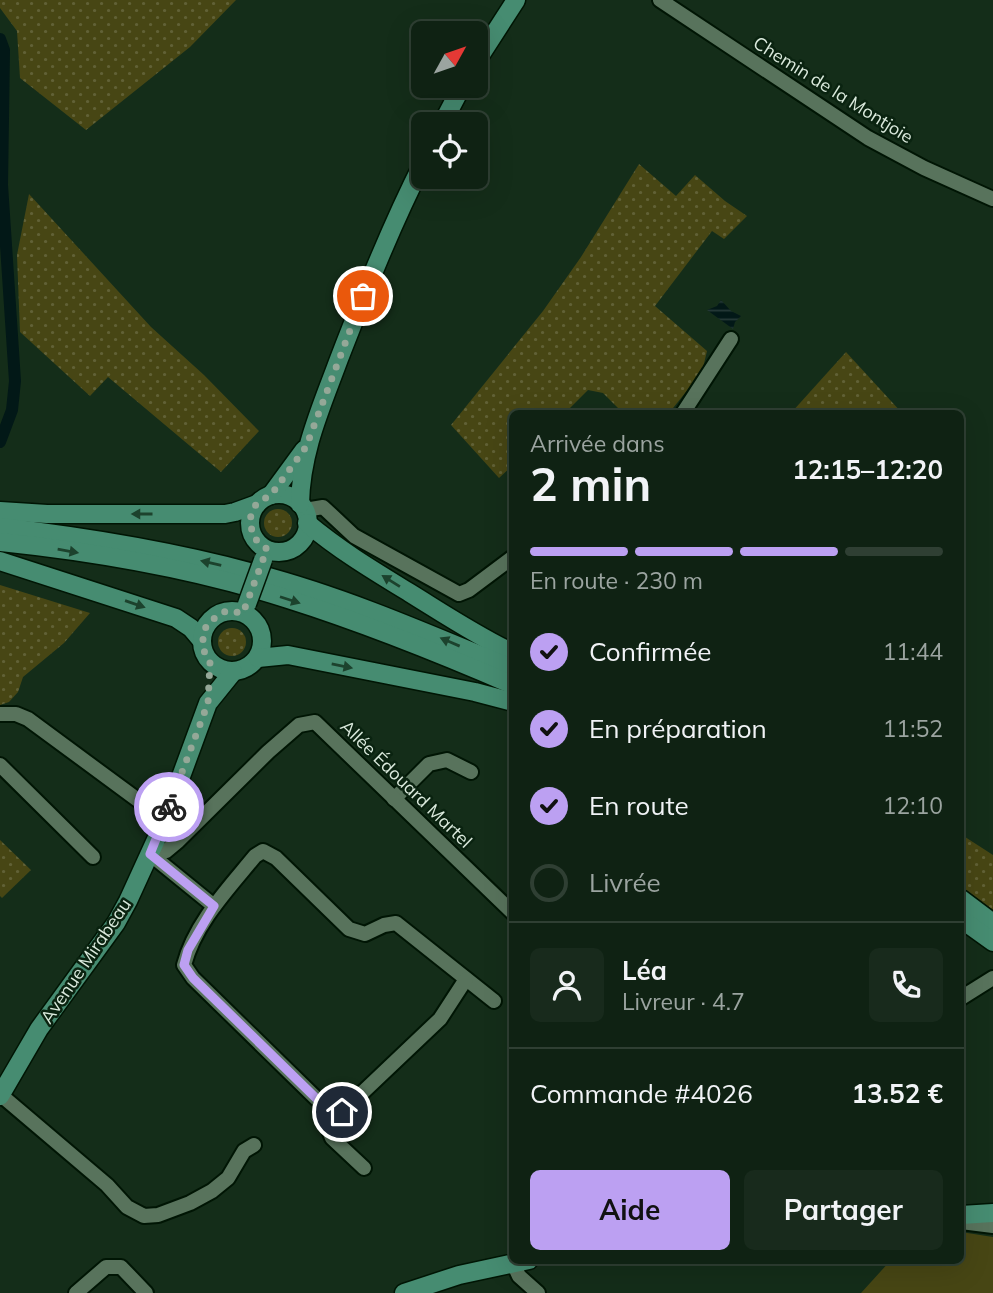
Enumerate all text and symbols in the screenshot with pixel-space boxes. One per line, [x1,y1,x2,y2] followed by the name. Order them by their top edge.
[411,21,488,98] north arrow
[411,21,488,189] map controls
[749,31,917,148] street label: Chemin de la Montjoie
[411,112,488,189] button: locate
[333,266,393,326] pin
[344,277,382,315] icon: bag
[530,429,665,458] text: Arrivée dans
[792,453,943,486] text: 12:15–12:20
[530,455,651,513] text: 2 min
[130,508,152,520] one-way arrow
[57,546,79,557] one-way arrow
[200,557,222,568] one-way arrow
[530,566,703,595] text: En route · 230 m
[381,575,400,588] one-way arrow
[279,595,300,605] one-way arrow
[125,598,146,609] one-way arrow
[530,633,568,671] icon: check
[589,635,711,668] text: Confirmée
[439,637,460,648] one-way arrow
[883,637,943,666] text: 11:44
[331,660,353,671] one-way arrow
[530,710,568,748] icon: check
[589,712,767,745] text: En préparation
[883,714,943,743] text: 11:52
[336,715,477,852] street label: Allée Édouard Martel
[134,772,204,842] courier
[530,787,568,825] icon: check
[150,788,188,826] icon: bike
[589,789,689,822] text: En route
[883,791,943,820] text: 12:10
[589,866,661,899] text: Livrée
[35,894,136,1028] street label: Avenue Mirabeau
[530,948,604,1022] button: person
[869,948,943,1022] button: phone
[622,954,667,987] text: Léa
[622,987,745,1016] text: Livreur · 4.7
[530,1077,753,1110] text: Commande #4026
[851,1077,943,1110] text: 13.52 €
[312,1082,372,1142] pin
[323,1093,361,1131] icon: home
[530,1170,730,1250] button: Aide
[744,1170,943,1250] button: Partager

